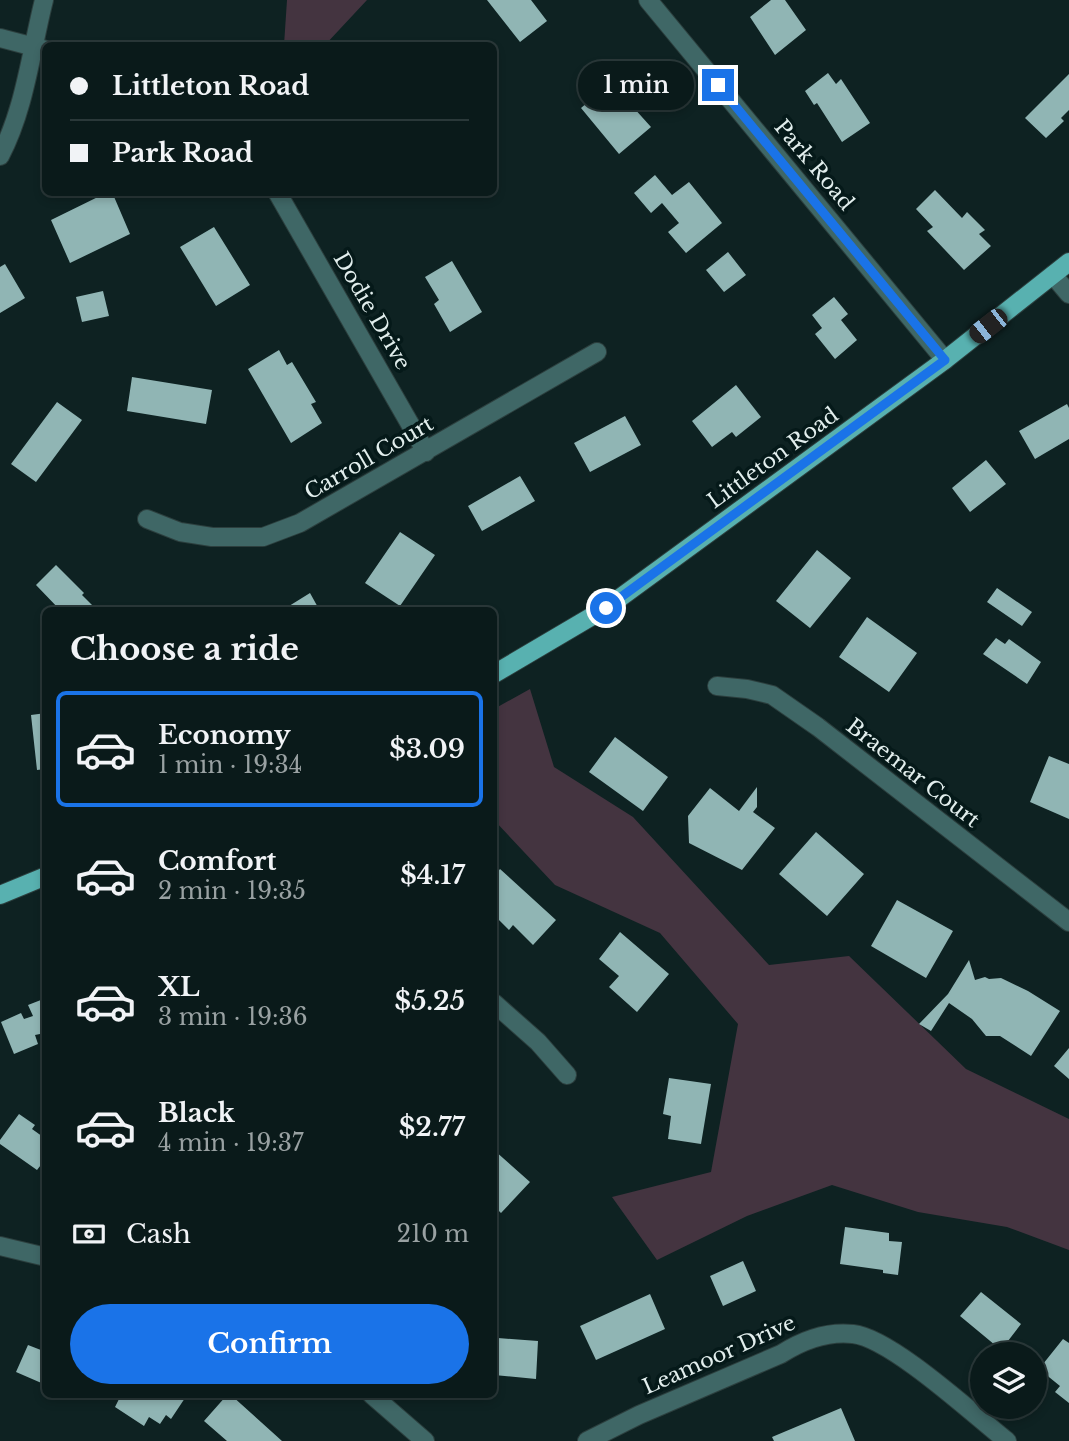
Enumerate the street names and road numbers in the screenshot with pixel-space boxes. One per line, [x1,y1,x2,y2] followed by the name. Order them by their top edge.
[769,114,859,216] street label: Park Road
[328,247,416,375] street label: Dodie Drive
[703,402,843,514] street label: Littleton Road
[300,411,438,505] street label: Carroll Court
[841,713,985,833] street label: Braemar Court
[639,1310,799,1400] street label: Leamoor Drive

